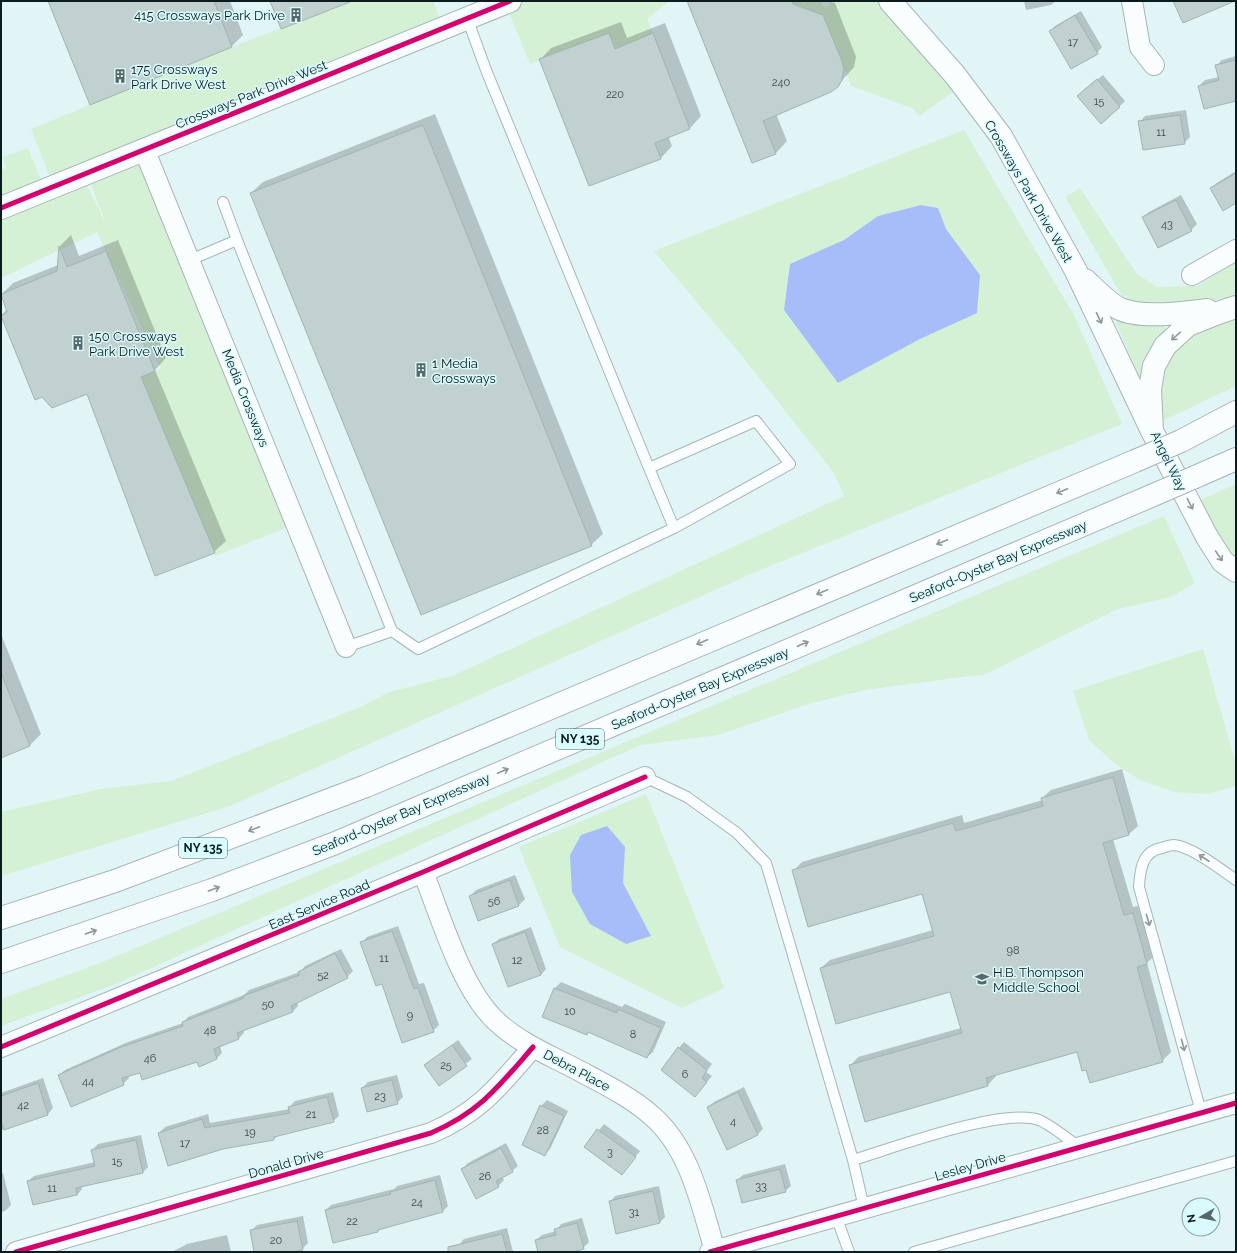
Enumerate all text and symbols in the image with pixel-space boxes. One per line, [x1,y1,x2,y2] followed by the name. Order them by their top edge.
[288,7,304,23] building icon: 415 Crossways Park Drive
[134,8,285,23] place label: 415 Crossways Park Drive
[1068,36,1078,49] house number: 17
[173,57,330,132] street label: Crossways Park Drive West
[131,62,226,92] place label: 175 Crossways Park Drive West
[112,68,128,84] building icon: 175 Crossways Park Drive West
[772,76,790,89] house number: 240
[606,88,624,101] house number: 220
[1094,95,1104,108] house number: 15
[982,117,1076,266] street label: Crossways Park Drive West
[1156,126,1166,139] house number: 11
[1161,218,1173,231] house number: 43
[1096,312,1103,324] one-way arrow
[89,329,184,359] place label: 150 Crossways Park Drive West
[1171,331,1182,340] one-way arrow
[70,335,86,351] building icon: 150 Crossways Park Drive West
[219,347,272,449] street label: Media Crossways
[432,356,496,386] place label: 1 Media Crossways
[413,362,429,378] building icon: 1 Media Crossways
[1148,429,1190,494] street label: Angel Way
[1056,488,1068,496] one-way arrow
[1187,498,1194,510] one-way arrow
[907,517,1089,606] street label: Seaford-Oyster Bay Expressway
[936,538,948,546] one-way arrow
[1215,550,1223,561] one-way arrow
[816,589,828,596] one-way arrow
[697,639,709,647] one-way arrow
[796,640,808,647] one-way arrow
[609,644,791,733] street label: Seaford-Oyster Bay Expressway
[556,729,604,749] road number: NY 135
[496,767,508,775] one-way arrow
[310,770,492,859] street label: Seaford-Oyster Bay Expressway
[249,826,261,834] one-way arrow
[179,838,227,858] road number: NY 135
[1199,854,1210,862] one-way arrow
[267,876,372,932] street label: East Service Road
[207,885,219,893] one-way arrow
[488,895,501,908] house number: 56
[1145,913,1152,926] one-way arrow
[85,928,98,935] one-way arrow
[1007,944,1019,957] house number: 98
[379,952,389,965] house number: 11
[512,954,522,967] house number: 12
[993,965,1084,995] place label: H.B. Thompson Middle School
[317,969,329,982] house number: 52
[974,971,990,987] school or university icon: H.B. Thompson Middle School
[262,998,275,1011] house number: 50
[564,1005,576,1018] house number: 10
[407,1009,413,1022] house number: 9
[204,1024,216,1037] house number: 48
[630,1028,636,1041] house number: 8
[1180,1038,1188,1051] one-way arrow
[541,1047,613,1094] street label: Debra Place
[144,1052,157,1065] house number: 46
[440,1059,452,1072] house number: 25
[682,1068,689,1081] house number: 6
[82,1075,94,1088] house number: 44
[374,1090,386,1103] house number: 23
[17,1099,29,1112] house number: 42
[306,1108,317,1121] house number: 21
[730,1115,736,1128] house number: 4
[537,1124,549,1137] house number: 28
[244,1126,256,1139] house number: 19
[180,1137,190,1150] house number: 17
[247,1145,326,1181] street label: Donald Drive
[607,1146,613,1159] house number: 3
[933,1149,1008,1184] street label: Lesley Drive
[112,1155,122,1168] house number: 15
[479,1170,492,1183] house number: 26
[755,1180,767,1193] house number: 33
[47,1182,57,1195] house number: 11
[411,1196,423,1209] house number: 24
[1181,1197,1221,1237] north arrow
[629,1206,640,1219] house number: 31
[1185,1213,1199,1224] text: N
[346,1215,358,1228] house number: 22
[270,1234,282,1247] house number: 20

